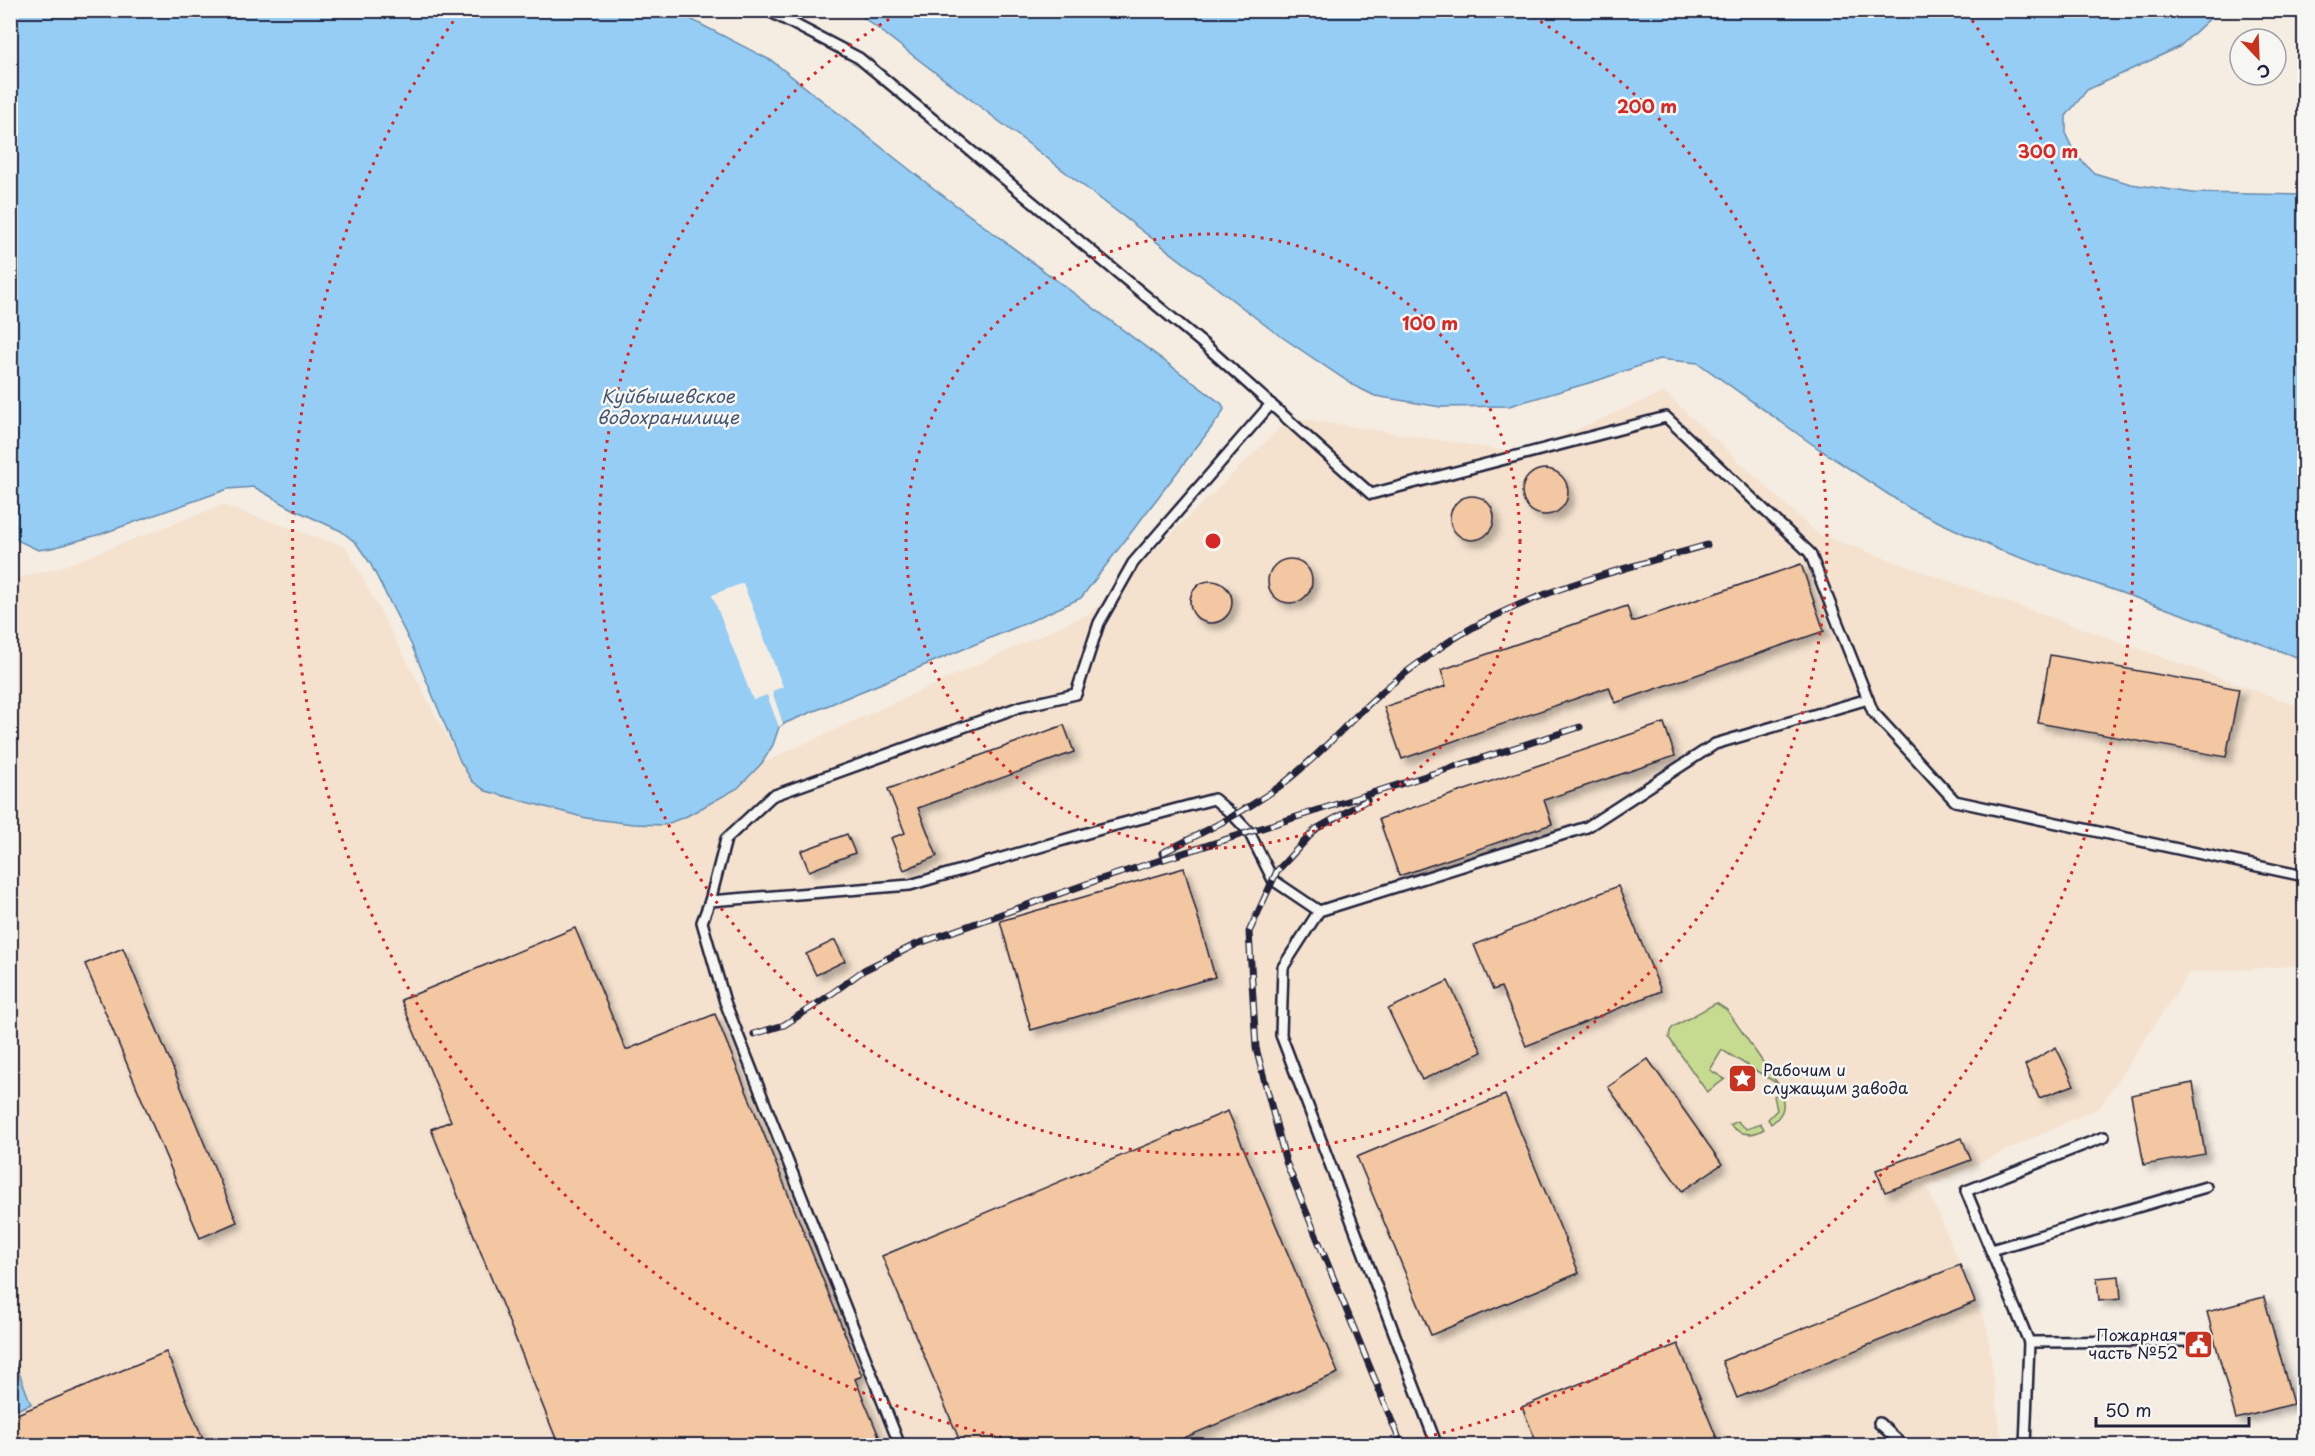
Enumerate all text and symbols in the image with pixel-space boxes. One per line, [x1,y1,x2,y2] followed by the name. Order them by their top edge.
[2228,27,2288,87] north arrow
[2254,58,2274,85] text: С
[1617,92,1677,119] text: 200 m
[2018,137,2078,164] text: 300 m
[1402,309,1458,336] text: 100 m
[597,382,740,430] water label: Куйбышевское водохранилище
[1203,531,1223,551] centre of rings
[1763,1057,1908,1099] place label: Рабочим и служащим завода
[1726,1063,1758,1095] place icon: Рабочим и служащим завода
[2088,1322,2178,1364] place label: Пожарная часть №52
[2183,1328,2215,1360] public building icon: Пожарная часть №52
[2096,1390,2249,1428] scale bar
[2105,1396,2152,1423] text: 50 m

